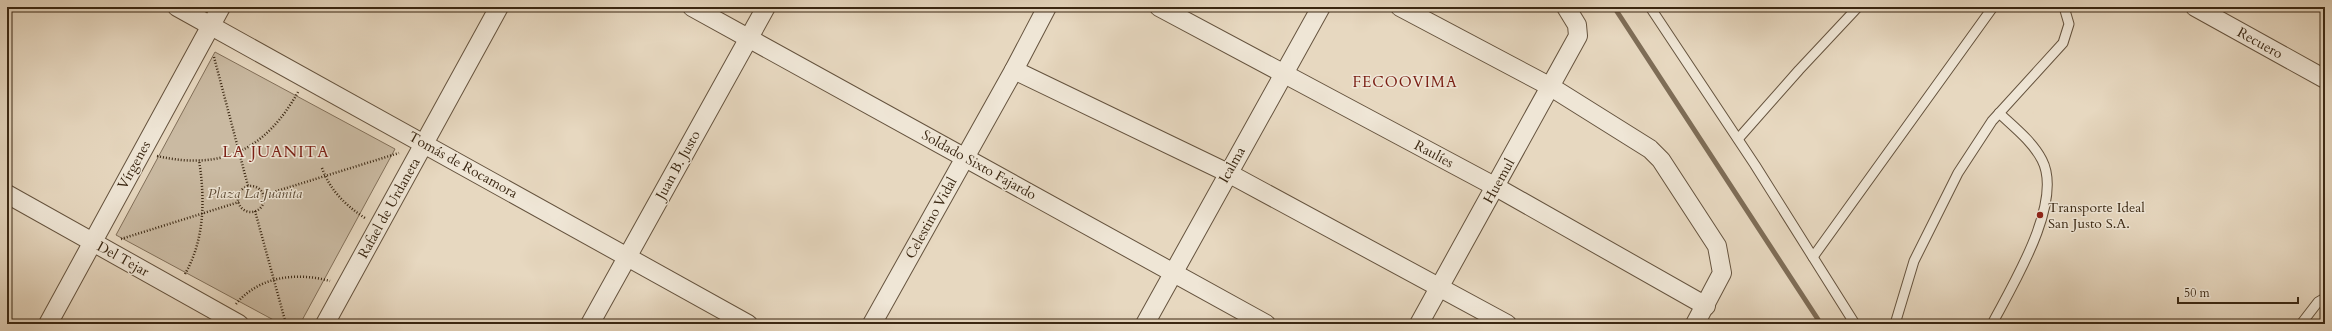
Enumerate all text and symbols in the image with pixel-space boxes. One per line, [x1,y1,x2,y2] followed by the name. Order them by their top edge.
[2234,23,2286,63] street label: Recuero
[1352,72,1458,92] district label: FECOOVIMA
[918,126,1040,205] street label: Soldado Sixto Fajardo
[405,127,521,203] street label: Tomás de Rocamora
[650,127,705,205] street label: Juan B. Justo
[1411,136,1457,172] street label: Raulíes
[113,137,155,193] street label: Vírgenes
[222,141,330,163] district label: LA JUANITA
[1214,143,1250,187] street label: Icalma
[354,154,424,262] street label: Rafael de Urdaneta
[1479,155,1519,207] street label: Huemul
[901,173,961,262] street label: Celestino Vidal
[208,184,302,203] park label: Plaza La Juanita
[2048,198,2145,233] place label: Transporte Ideal San Justo S.A.
[2035,210,2045,220] marker: Transporte Ideal San Justo S.A.
[94,237,153,282] street label: Del Tejar
[2178,279,2298,305] scale bar
[2184,285,2211,301] text: 50 m

